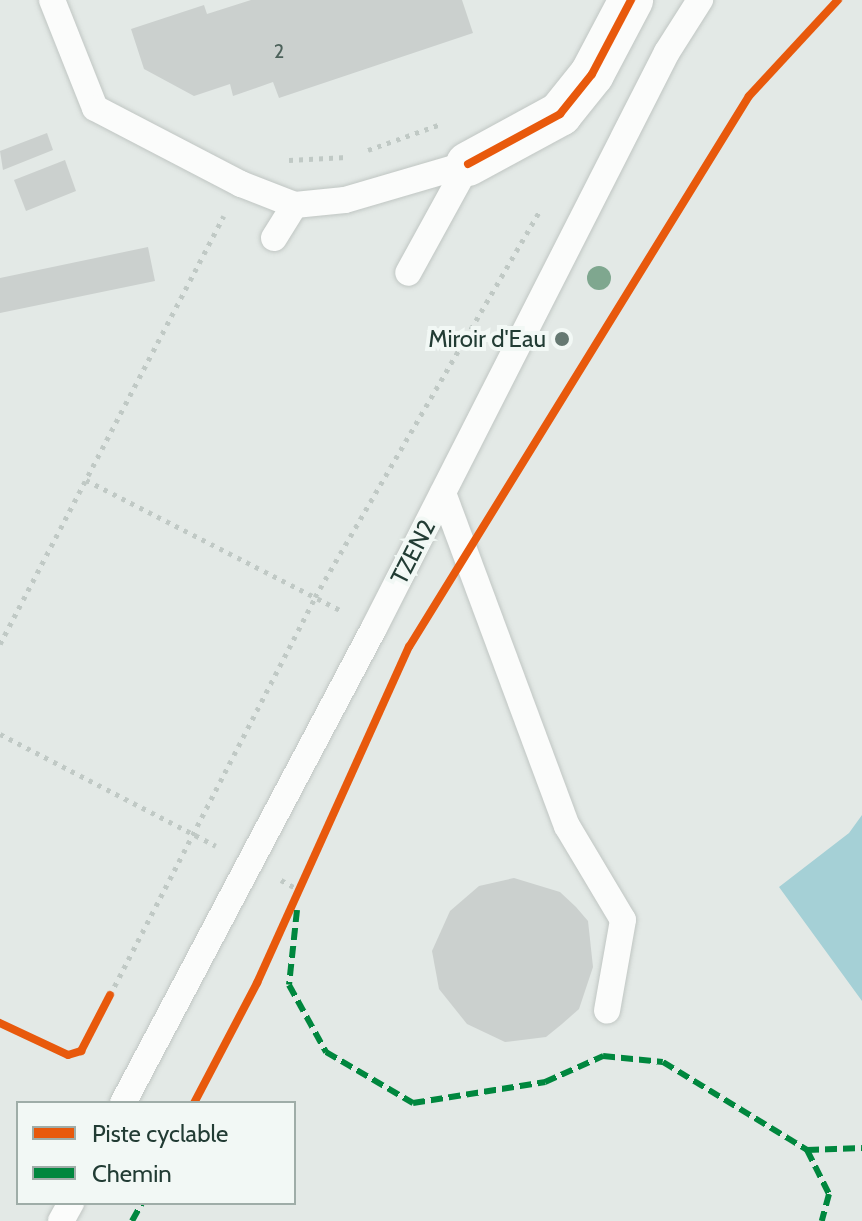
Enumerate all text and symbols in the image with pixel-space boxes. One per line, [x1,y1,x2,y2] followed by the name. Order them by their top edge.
[274,39,284,63] house number: 2
[428,325,546,353] place label: Miroir d'Eau
[553,330,571,348] marker: Miroir d'Eau
[385,515,441,589] street label: TZEN2
[16,1101,296,1205] legend
[92,1119,228,1148] text: Piste cyclable
[92,1159,172,1188] text: Chemin

